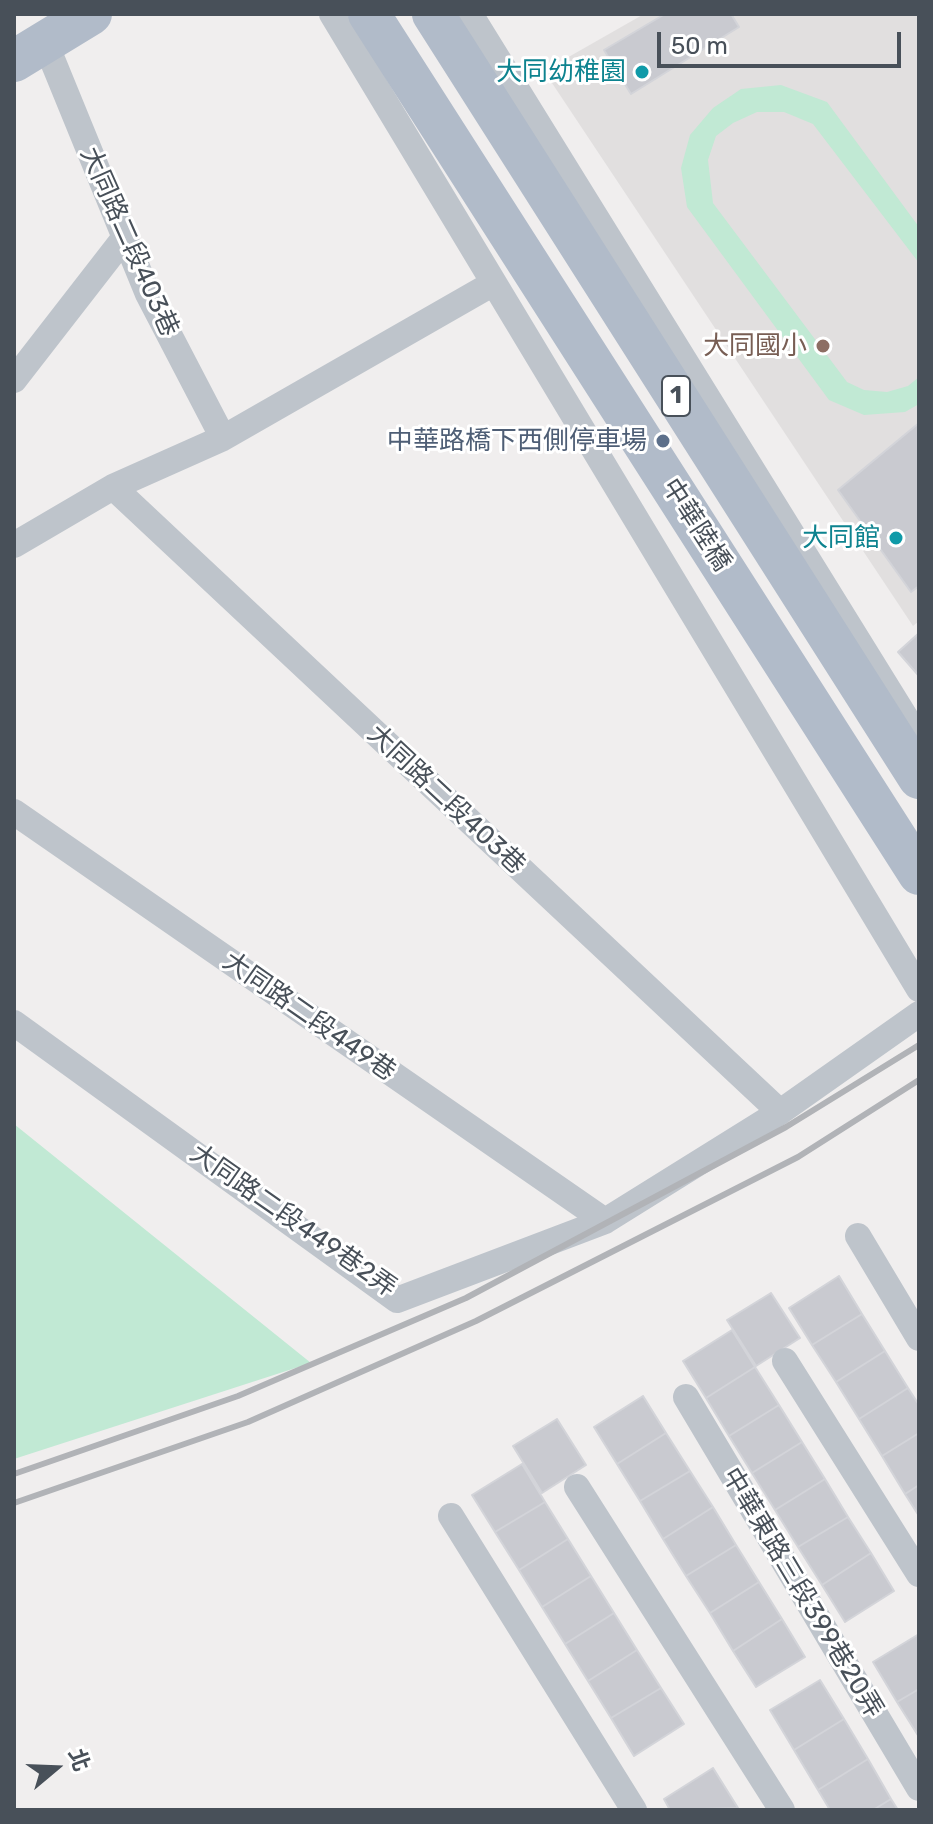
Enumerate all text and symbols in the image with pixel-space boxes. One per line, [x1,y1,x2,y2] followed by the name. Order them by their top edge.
[661,16,905,66] scale bar
[671,32,728,60] text: 50 m
[496,56,626,88] place label: 大同幼稚園
[633,63,651,81] marker: 大同幼稚園
[73,142,185,342] street label: 大同路二段403巷
[703,330,807,362] place label: 大同國小
[814,337,832,355] marker: 大同國小
[662,376,690,416] road number: 1
[387,425,647,457] place label: 中華路橋下西側停車場
[654,432,672,450] marker: 中華路橋下西側停車場
[655,473,737,577] street label: 中華陸橋
[802,522,880,554] place label: 大同館
[887,529,905,547] marker: 大同館
[361,719,531,881] street label: 大同路二段403巷
[217,946,401,1088] street label: 大同路二段449巷
[184,1138,402,1304] street label: 大同路二段449巷2弄
[715,1462,889,1724] street label: 中華東路三段399巷20弄
[16,1728,96,1808] north arrow
[63,1745,96,1775] text: 北

